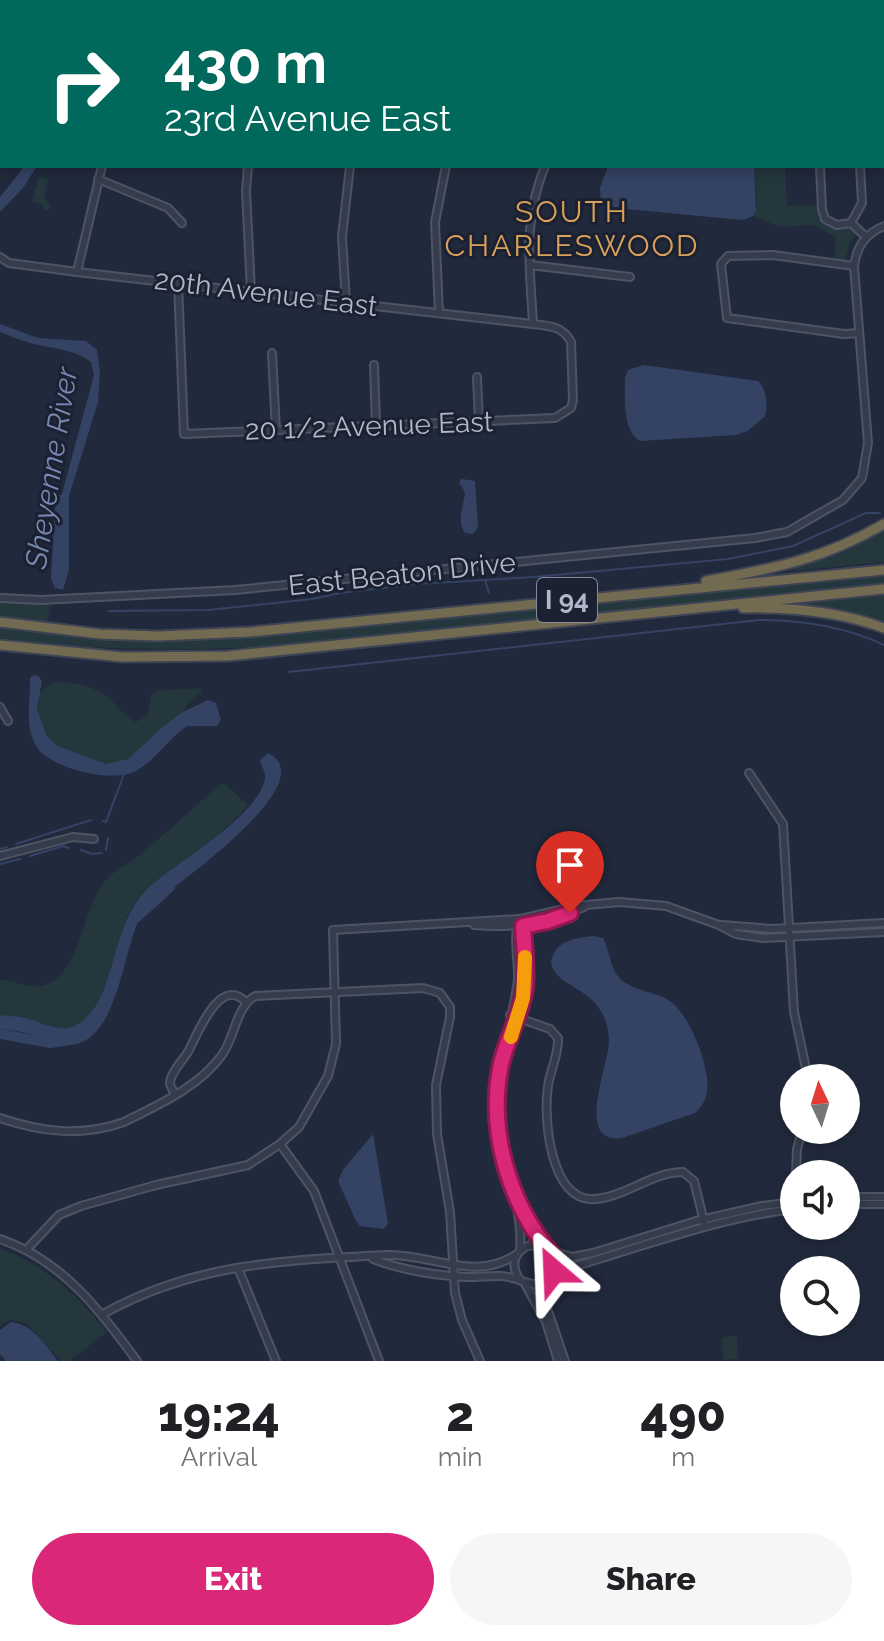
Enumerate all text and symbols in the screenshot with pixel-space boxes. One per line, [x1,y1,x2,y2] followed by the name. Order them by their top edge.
[164,30,327,96] text: 430 m
[32,32,136,136] icon: right
[164,97,451,139] text: 23rd Avenue East
[444,194,700,263] district label: SOUTH CHARLESWOOD
[153,263,380,323] street label: 20th Avenue East
[18,363,84,572] water label: Sheyenne River
[244,405,494,447] street label: 20 1/2 Avenue East
[287,546,517,602] street label: East Beaton Drive
[537,578,597,622] road number: I 94
[536,831,604,913] pin
[548,843,592,887] icon: arrive
[780,1064,860,1144] north arrow
[780,1064,860,1336] map controls
[780,1160,860,1240] button: sound
[512,1229,596,1313] position arrow
[780,1256,860,1336] button: search
[158,1386,280,1442] text: 19:24
[446,1386,474,1442] text: 2
[641,1386,726,1442] text: 490
[181,1442,257,1472] text: Arrival
[438,1442,483,1472] text: min
[671,1442,695,1472] text: m
[32,1533,434,1625] button: Exit
[450,1533,852,1625] button: Share

